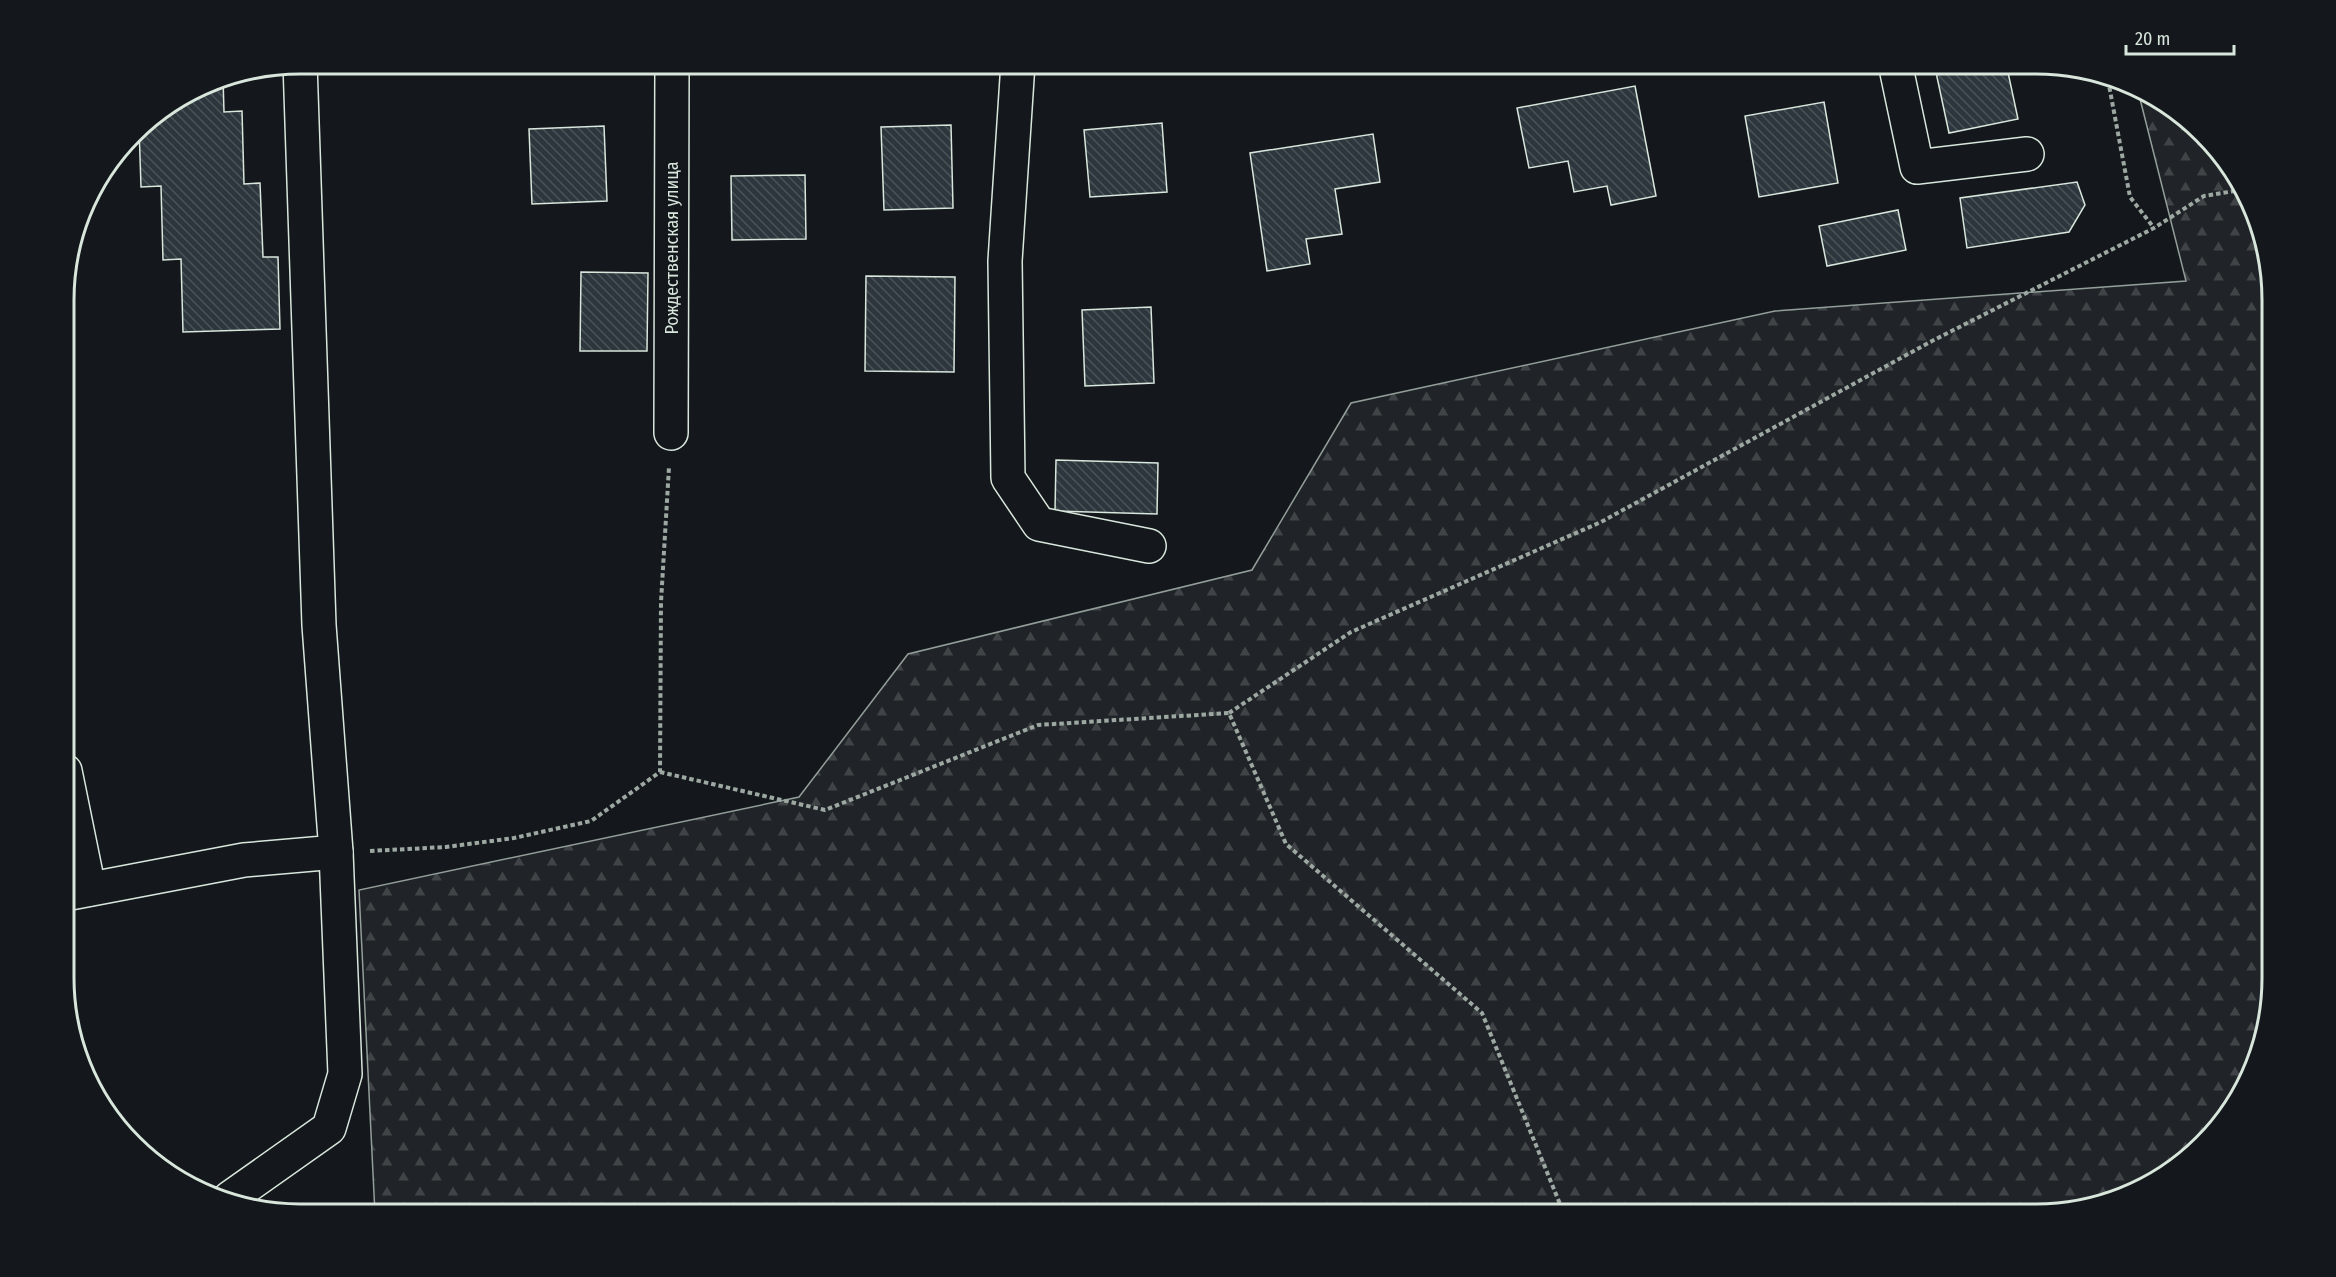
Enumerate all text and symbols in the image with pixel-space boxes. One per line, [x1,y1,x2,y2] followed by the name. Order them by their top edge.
[2126,18,2234,56] scale bar
[2135,28,2170,50] text: 20 m
[661,161,683,335] street label: Рождественская улица

